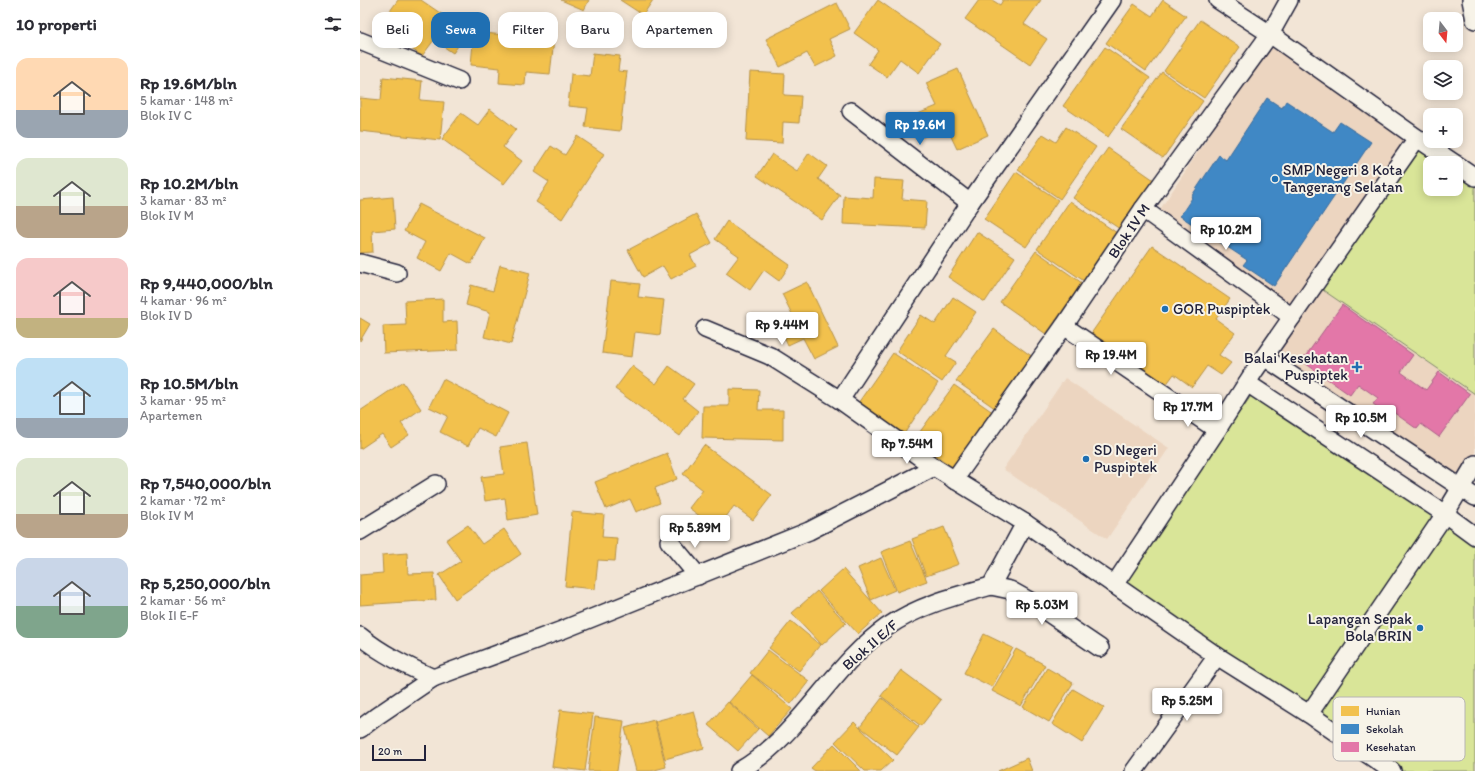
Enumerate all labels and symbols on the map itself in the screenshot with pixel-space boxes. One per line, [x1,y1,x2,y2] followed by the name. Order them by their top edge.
[1423,12,1463,52] north arrow
[879,112,961,146] pin: Rp 19.6M
[1283,161,1403,196] place label: SMP Negeri 8 Kota Tangerang Selatan
[1270,174,1280,184] marker: SMP Negeri 8 Kota Tangerang Selatan
[1104,200,1154,262] street label: Blok IV M
[1185,217,1267,251] pin: Rp 10.2M
[1173,300,1271,318] place label: GOR Puspiptek
[1160,304,1170,314] marker: GOR Puspiptek
[741,312,823,346] pin: Rp 9.44M
[1070,342,1152,376] pin: Rp 19.4M
[1244,349,1348,384] place label: Balai Kesehatan Puspiptek
[1351,361,1363,373] marker: Balai Kesehatan Puspiptek
[1147,394,1229,428] pin: Rp 17.7M
[1320,405,1402,439] pin: Rp 10.5M
[866,431,948,465] pin: Rp 7.54M
[1094,441,1158,476] place label: SD Negeri Puspiptek
[1081,454,1091,464] marker: SD Negeri Puspiptek
[654,515,736,549] pin: Rp 5.89M
[1001,592,1083,626] pin: Rp 5.03M
[1308,610,1412,645] place label: Lapangan Sepak Bola BRIN
[838,616,902,674] street label: Blok II E/F
[1415,623,1425,633] marker: Lapangan Sepak Bola BRIN
[1146,688,1228,722] pin: Rp 5.25M
[1333,697,1465,761] legend
[1366,705,1400,718] text: Hunian
[1366,723,1404,736] text: Sekolah
[1366,741,1417,754] text: Kesehatan
[372,743,426,762] scale bar

